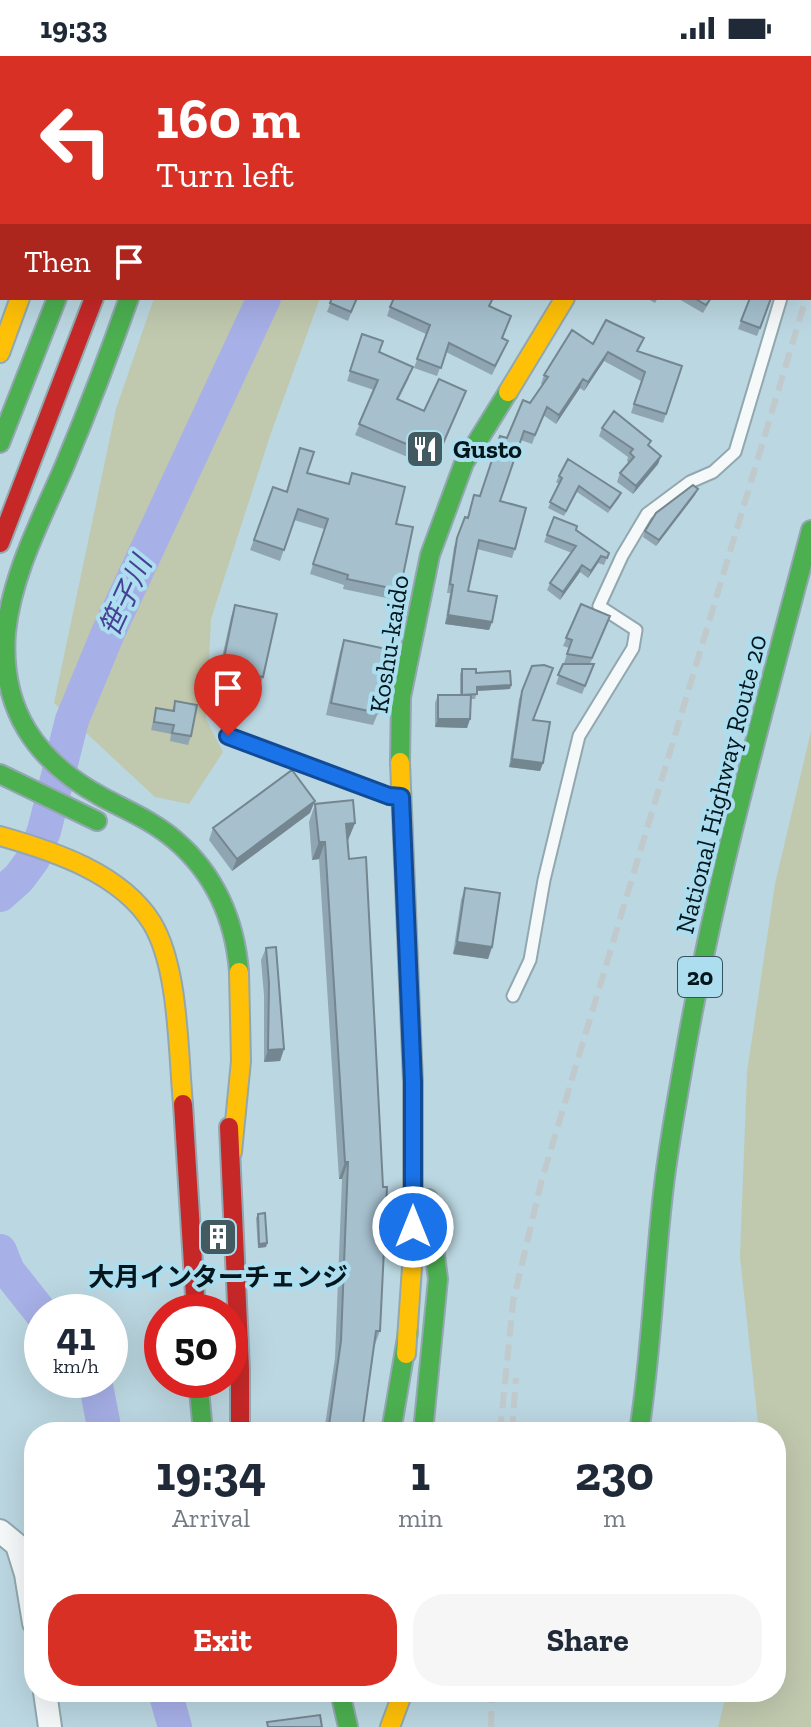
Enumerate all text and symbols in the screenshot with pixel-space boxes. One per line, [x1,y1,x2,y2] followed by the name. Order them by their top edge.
[40,10,108,46] text: 19:33
[156,85,300,152] text: 160 m
[24,88,128,192] icon: left
[156,153,294,196] text: Turn left
[107,240,151,284] icon: arrive
[24,244,91,280] text: Then
[404,428,446,470] restaurant icon: Gusto
[453,433,522,465] place label: Gusto
[93,548,159,641] water label: 笹子川
[362,573,416,715] street label: Koshu-kaido
[668,631,774,937] street label: National Highway Route 20
[194,654,262,736] pin
[206,666,250,710] icon: arrive
[678,957,722,997] road number: 20
[371,1185,455,1269] position arrow
[197,1216,239,1258] building icon: 大月インターチェンジ
[88,1261,348,1293] place label: 大月インターチェンジ
[144,1294,248,1398] speed limit sign: 50
[57,1312,95,1360] text: 41
[53,1354,99,1378] text: km/h
[156,1445,266,1502] text: 19:34
[411,1445,430,1502] text: 1
[575,1445,654,1502] text: 230
[172,1502,250,1534] text: Arrival
[398,1502,443,1534] text: min
[603,1502,626,1534] text: m
[48,1594,397,1686] button: Exit
[413,1594,762,1686] button: Share

